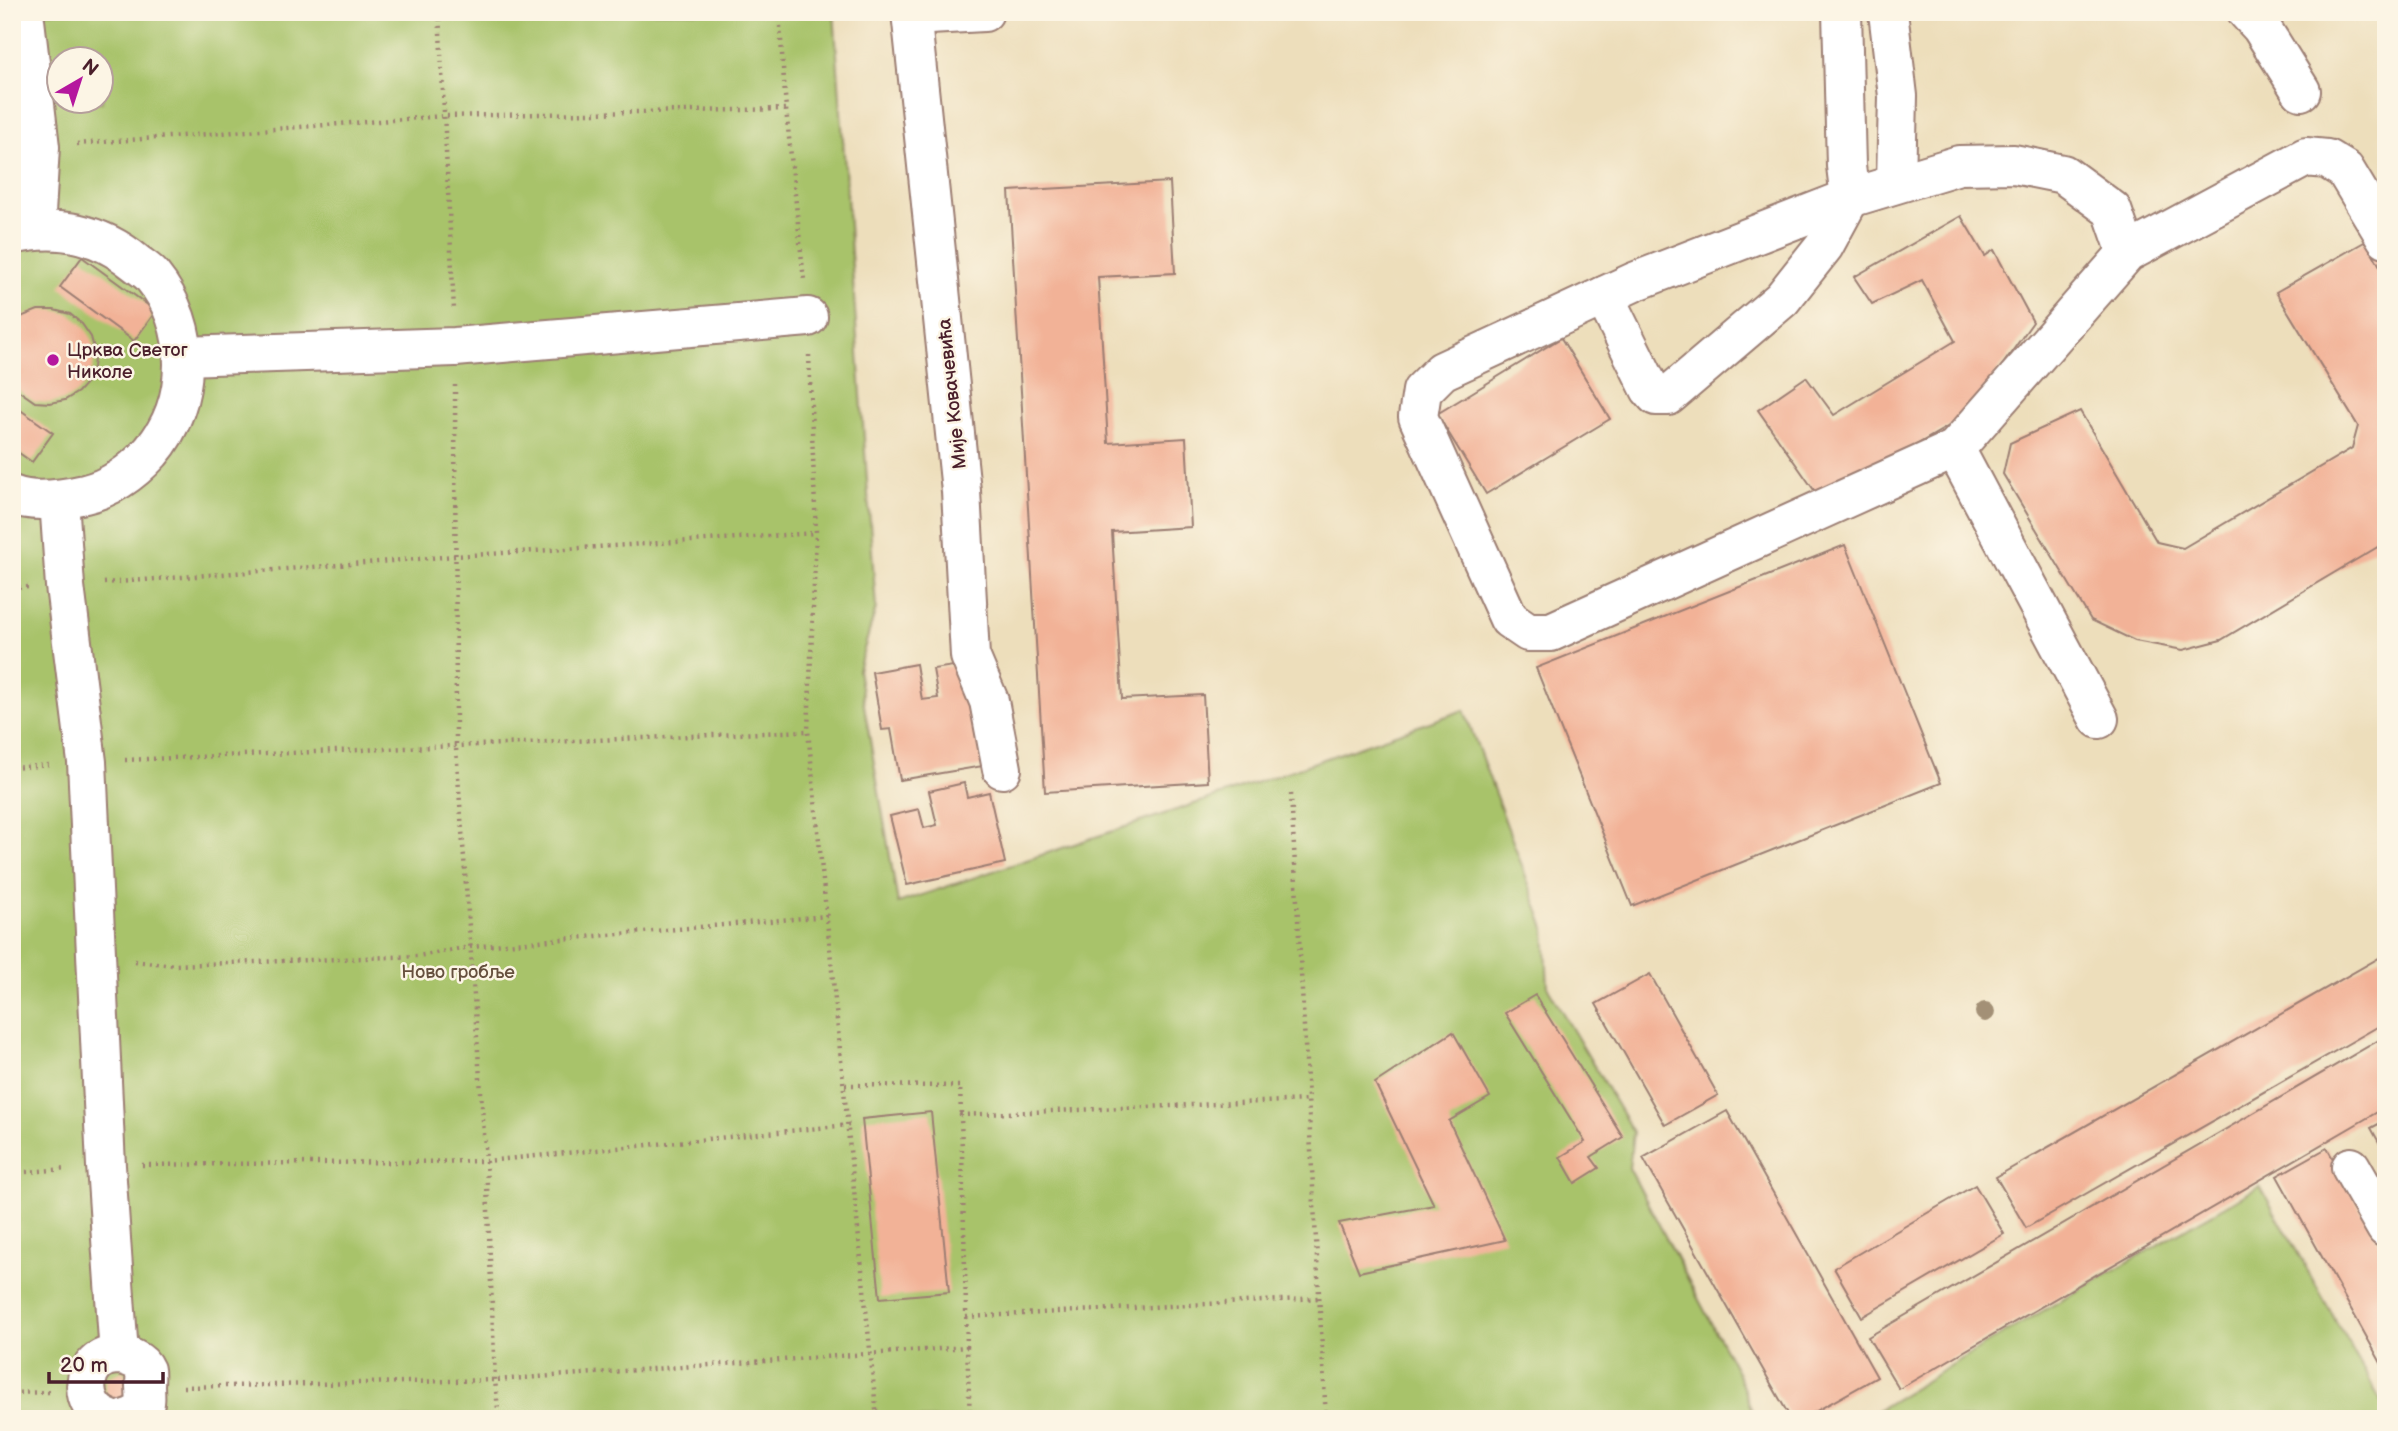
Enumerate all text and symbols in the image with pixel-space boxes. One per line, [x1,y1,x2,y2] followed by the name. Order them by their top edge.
[46,46,116,116] north arrow
[77,55,103,81] text: N
[933,317,972,470] street label: Мије Ковачевића
[67,339,188,384] place label: Црква Светог Николе
[45,352,61,368] marker: Црква Светог Николе
[401,961,515,984] park label: Ново гробље
[49,1340,163,1384] scale bar
[60,1353,108,1378] text: 20 m

